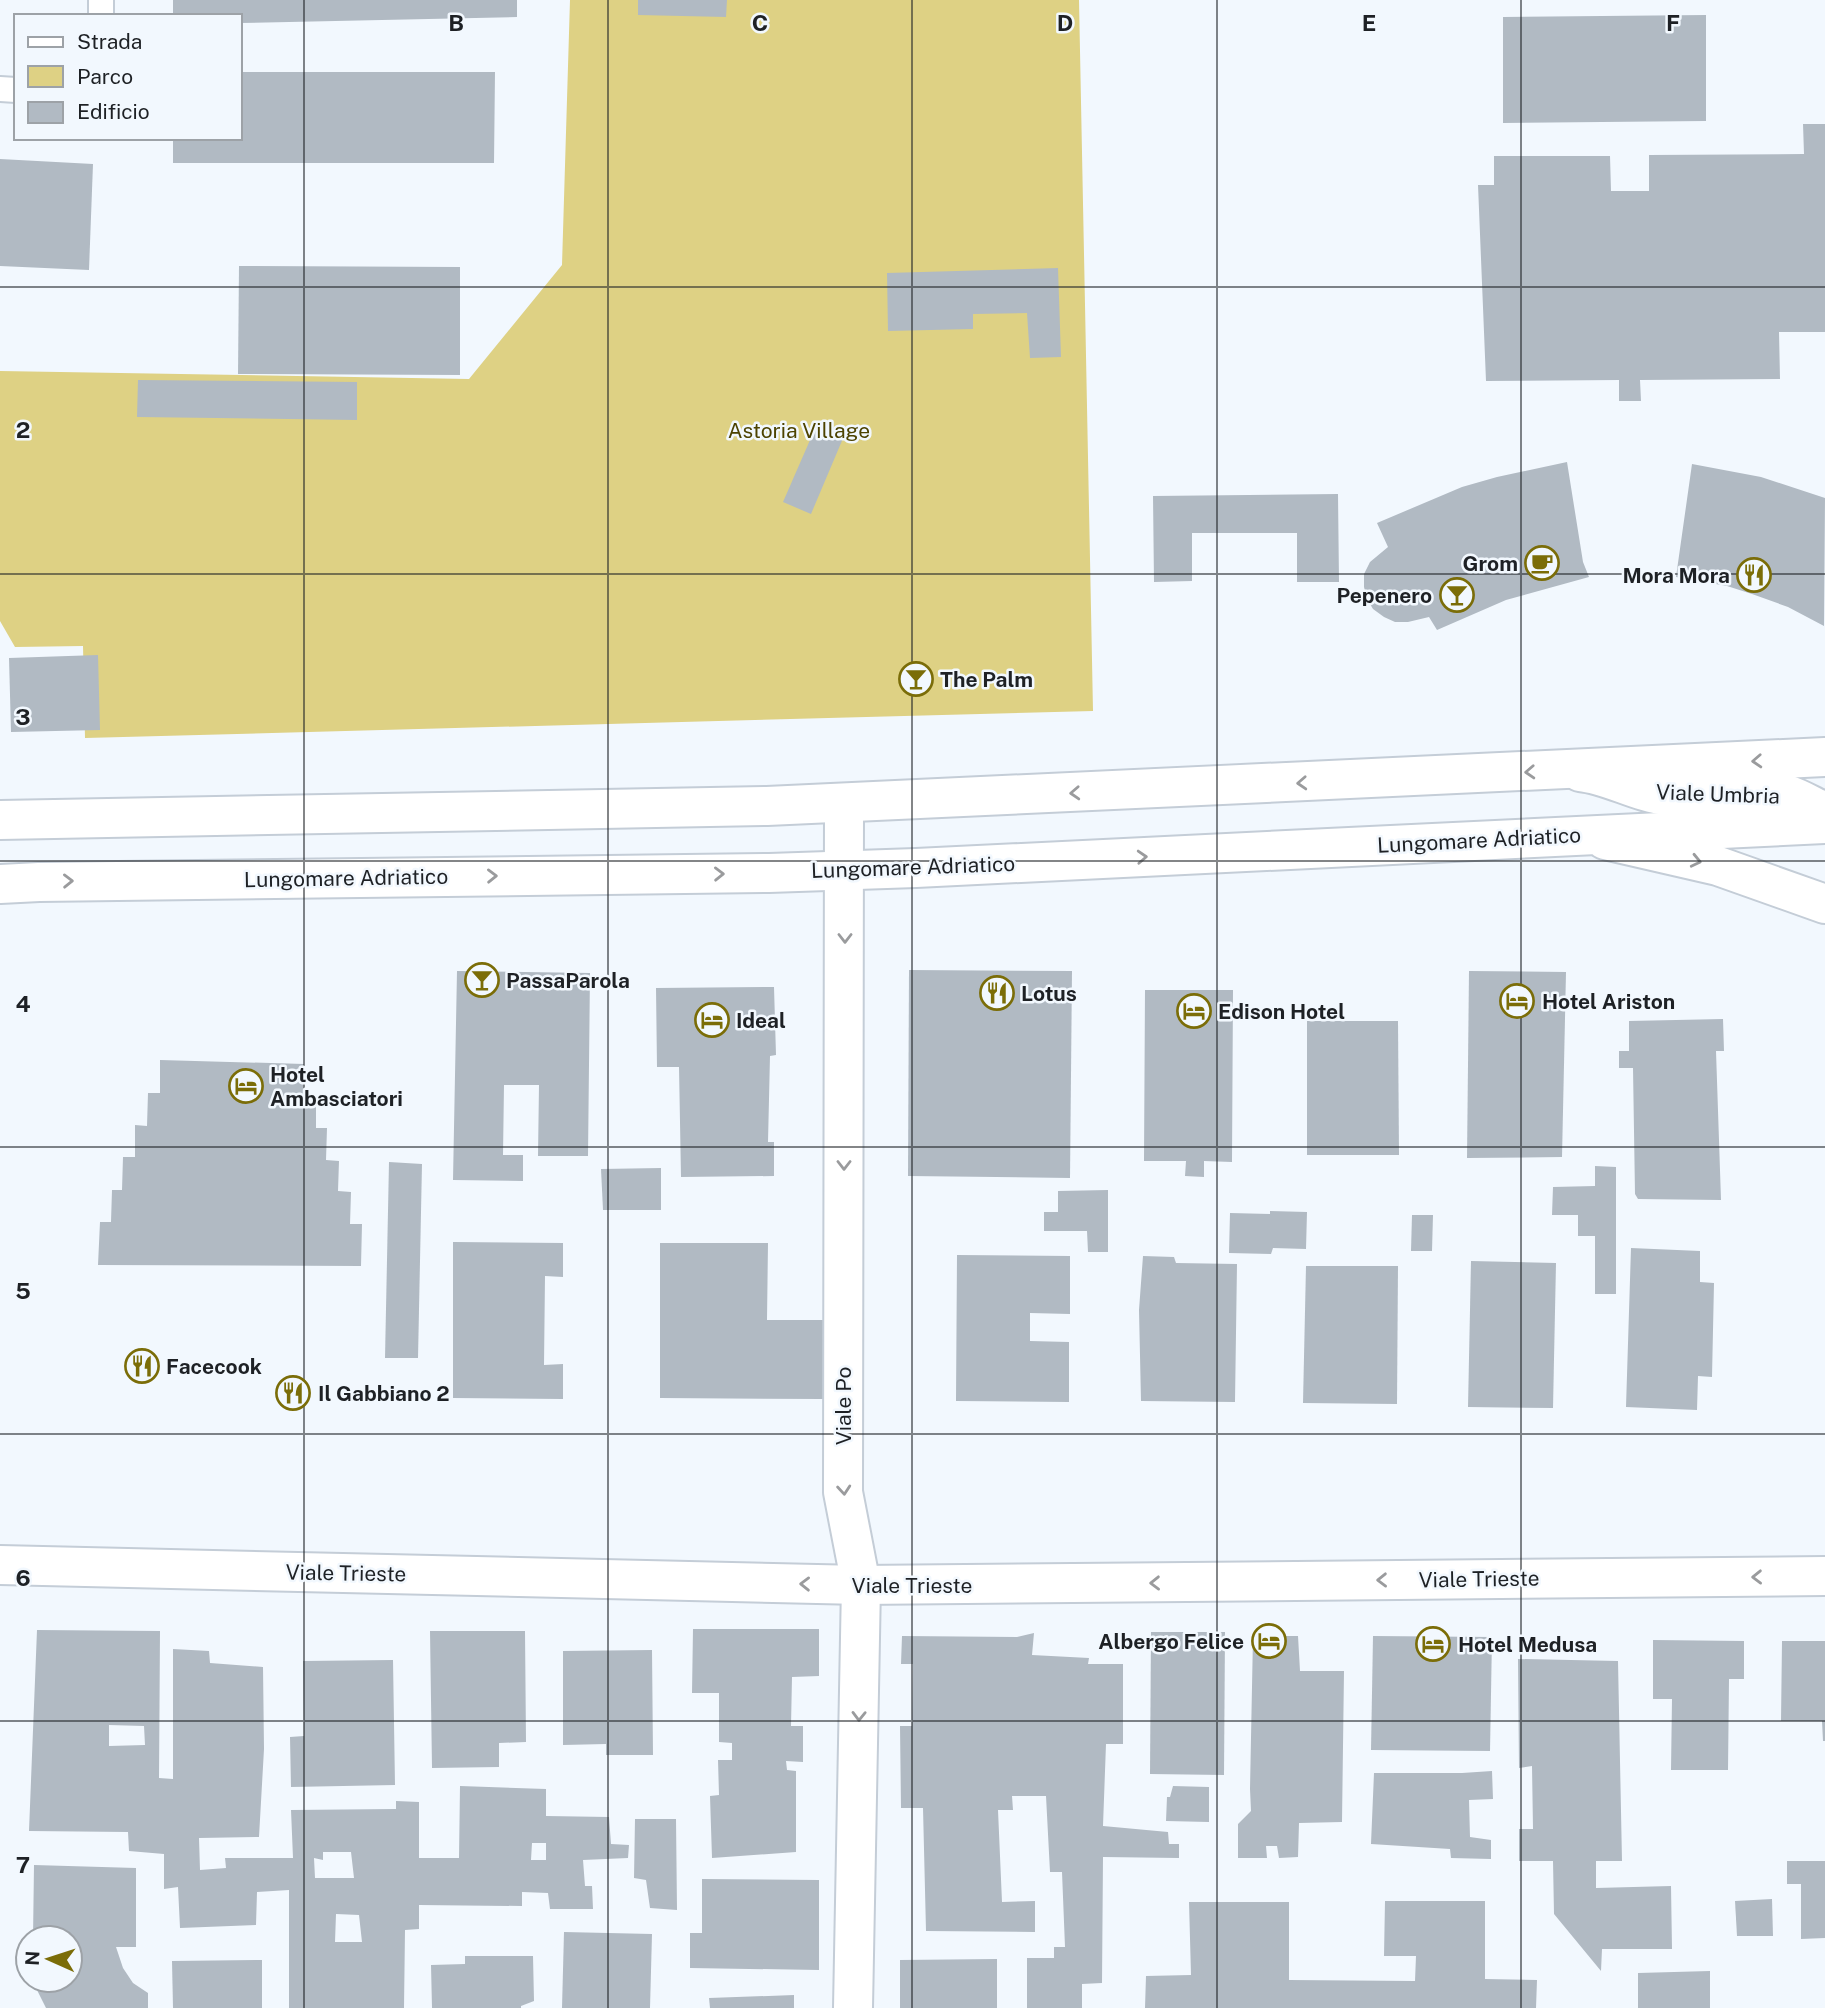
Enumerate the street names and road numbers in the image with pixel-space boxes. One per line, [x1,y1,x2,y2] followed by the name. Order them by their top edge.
[1656,779,1780,809] street label: Viale Umbria
[1376,822,1582,858] street label: Lungomare Adriatico
[810,851,1016,883] street label: Lungomare Adriatico
[244,864,448,892] street label: Lungomare Adriatico
[831,1367,856,1445] street label: Viale Po
[285,1559,407,1587] street label: Viale Trieste
[1418,1565,1540,1593] street label: Viale Trieste
[852,1573,972,1598] street label: Viale Trieste

